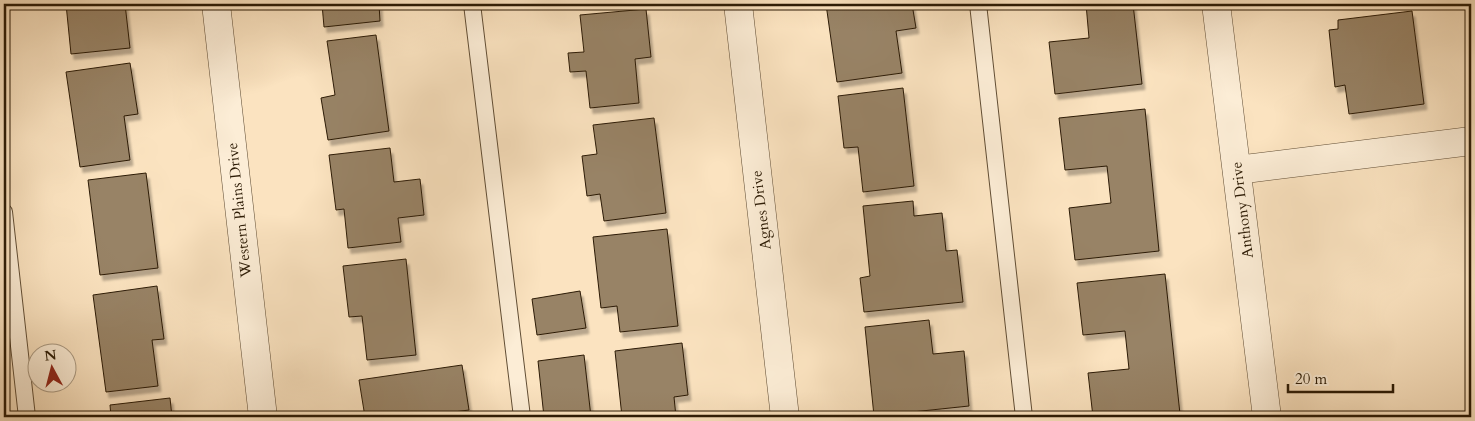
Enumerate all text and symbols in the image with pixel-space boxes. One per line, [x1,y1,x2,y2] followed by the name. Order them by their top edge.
[222,142,256,279] street label: Western Plains Drive
[1226,160,1258,259] street label: Anthony Drive
[746,169,776,251] street label: Agnes Drive
[28,344,78,394] north arrow
[43,345,58,366] text: N
[1288,361,1392,393] scale bar
[1295,369,1327,389] text: 20 m

